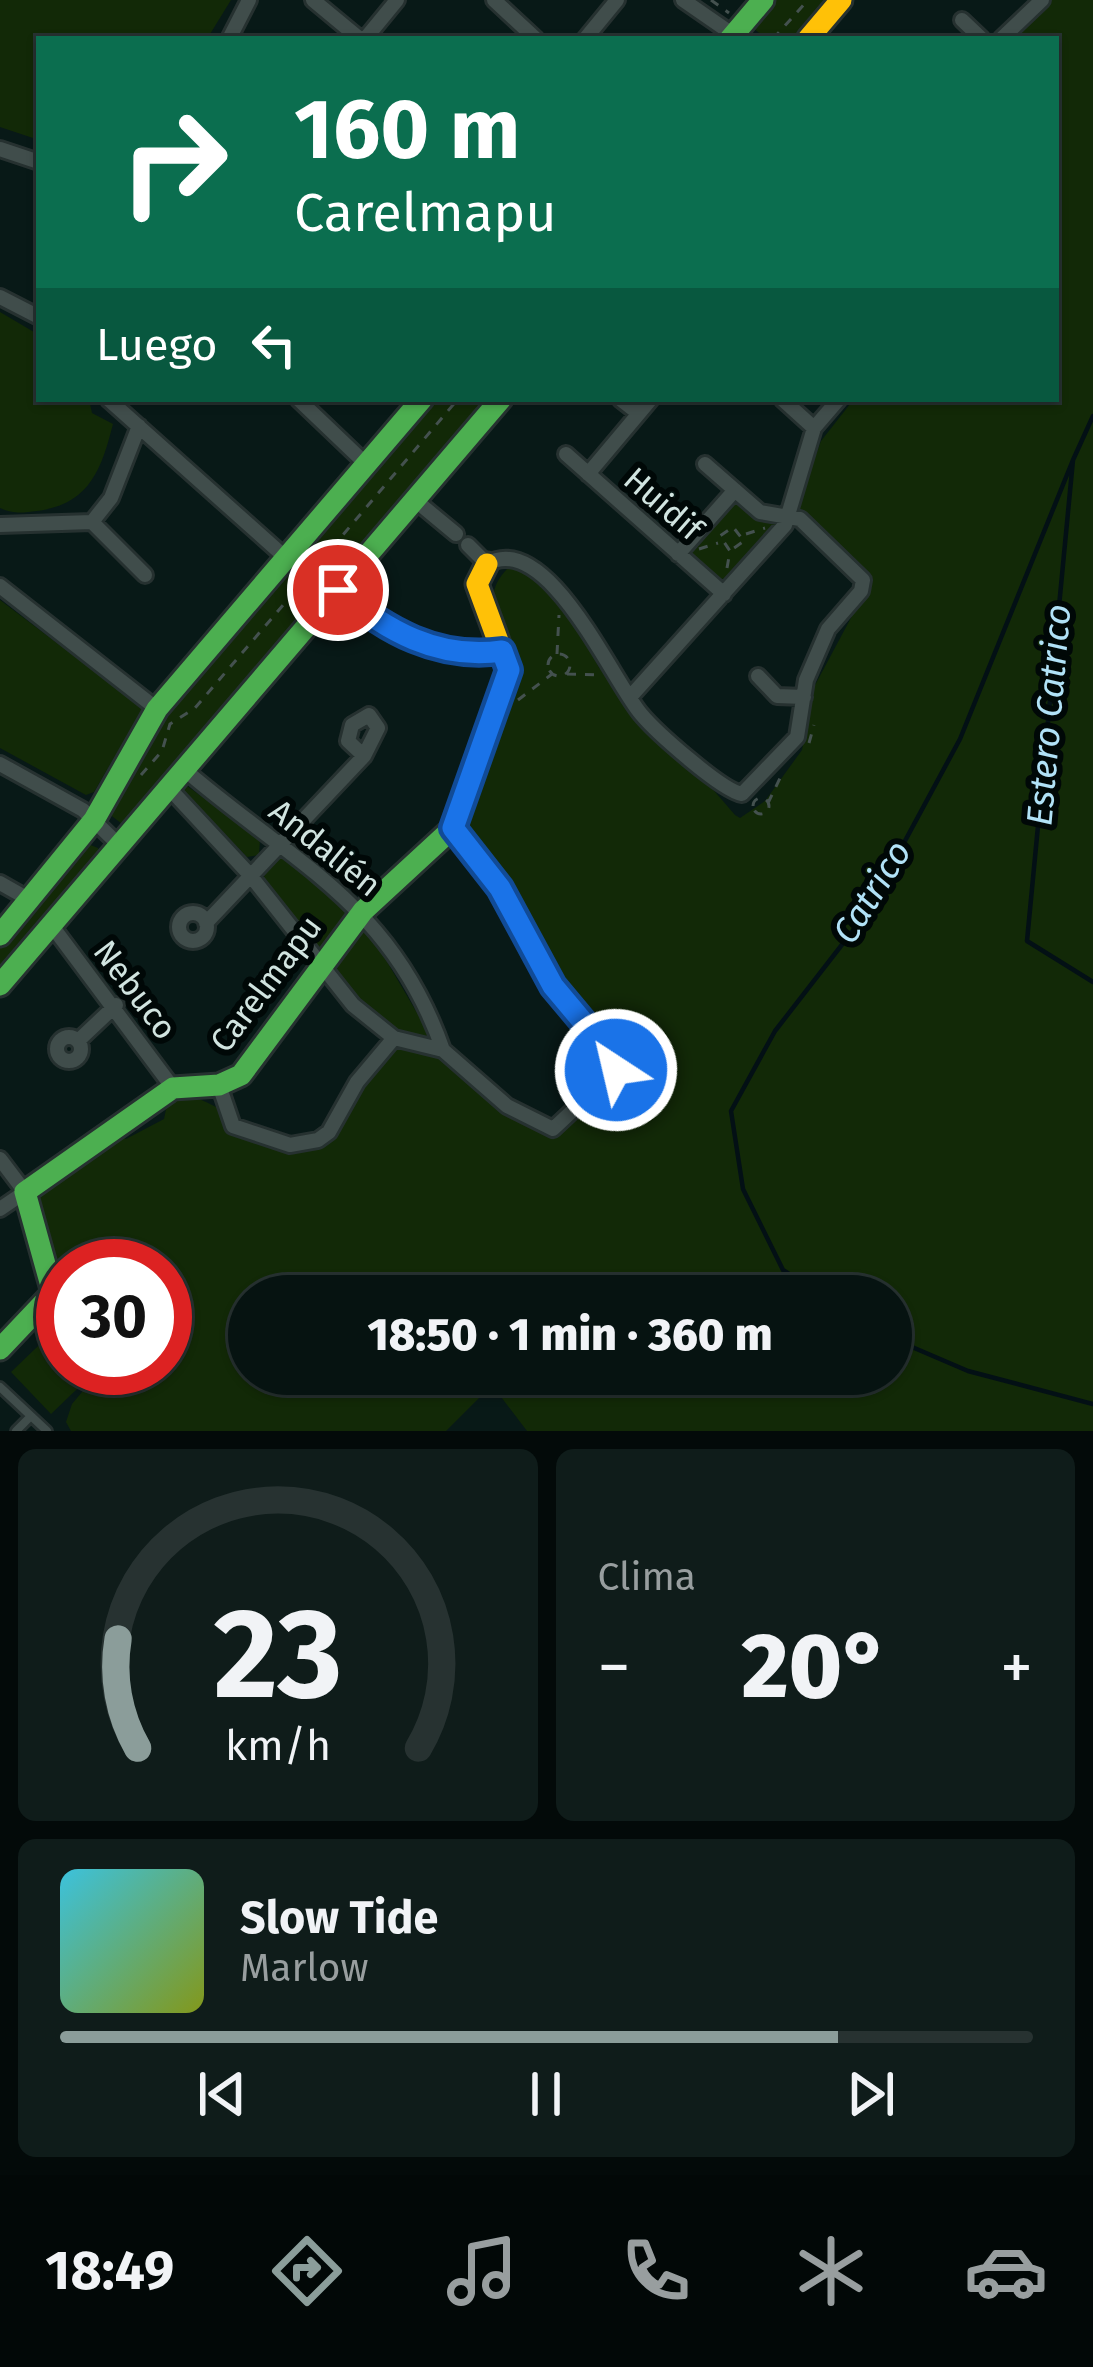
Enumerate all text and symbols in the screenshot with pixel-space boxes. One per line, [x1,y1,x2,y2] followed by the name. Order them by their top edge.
[294,79,520,180] text: 160 m
[96,84,252,240] icon: right
[294,181,557,245] text: Carelmapu
[241,312,307,378] icon: left
[96,318,217,372] text: Luego
[616,459,713,551] street label: Huidif
[287,539,389,641] pin
[305,557,371,623] icon: arrive
[1017,602,1081,828] water label: Estero Catrico
[261,791,389,905] street label: Andalién
[823,832,921,952] water label: Catrico
[202,908,330,1060] street label: Carelmapu
[85,933,185,1047] street label: Nebuco
[553,1007,679,1133] position arrow
[36,1239,192,1395] speed limit sign: 30
[367,1308,773,1362] text: 18:50 · 1 min · 360 m
[598,1554,696,1600] text: Clima
[213,1580,342,1730] text: 23
[742,1613,889,1721] text: 20°
[598,1628,631,1707] text: −
[1000,1628,1033,1707] text: +
[225,1720,331,1771] text: km/h
[240,1891,438,1945] text: Slow Tide
[240,1945,369,1991] text: Marlow
[189,2061,255,2127] icon: previous
[513,2061,579,2127] icon: pause
[838,2061,904,2127] icon: next
[265,2229,349,2313] icon: directions
[440,2229,524,2313] icon: music
[614,2229,698,2313] icon: phone
[789,2229,873,2313] icon: climate
[964,2229,1048,2313] icon: car
[45,2239,174,2303] text: 18:49

